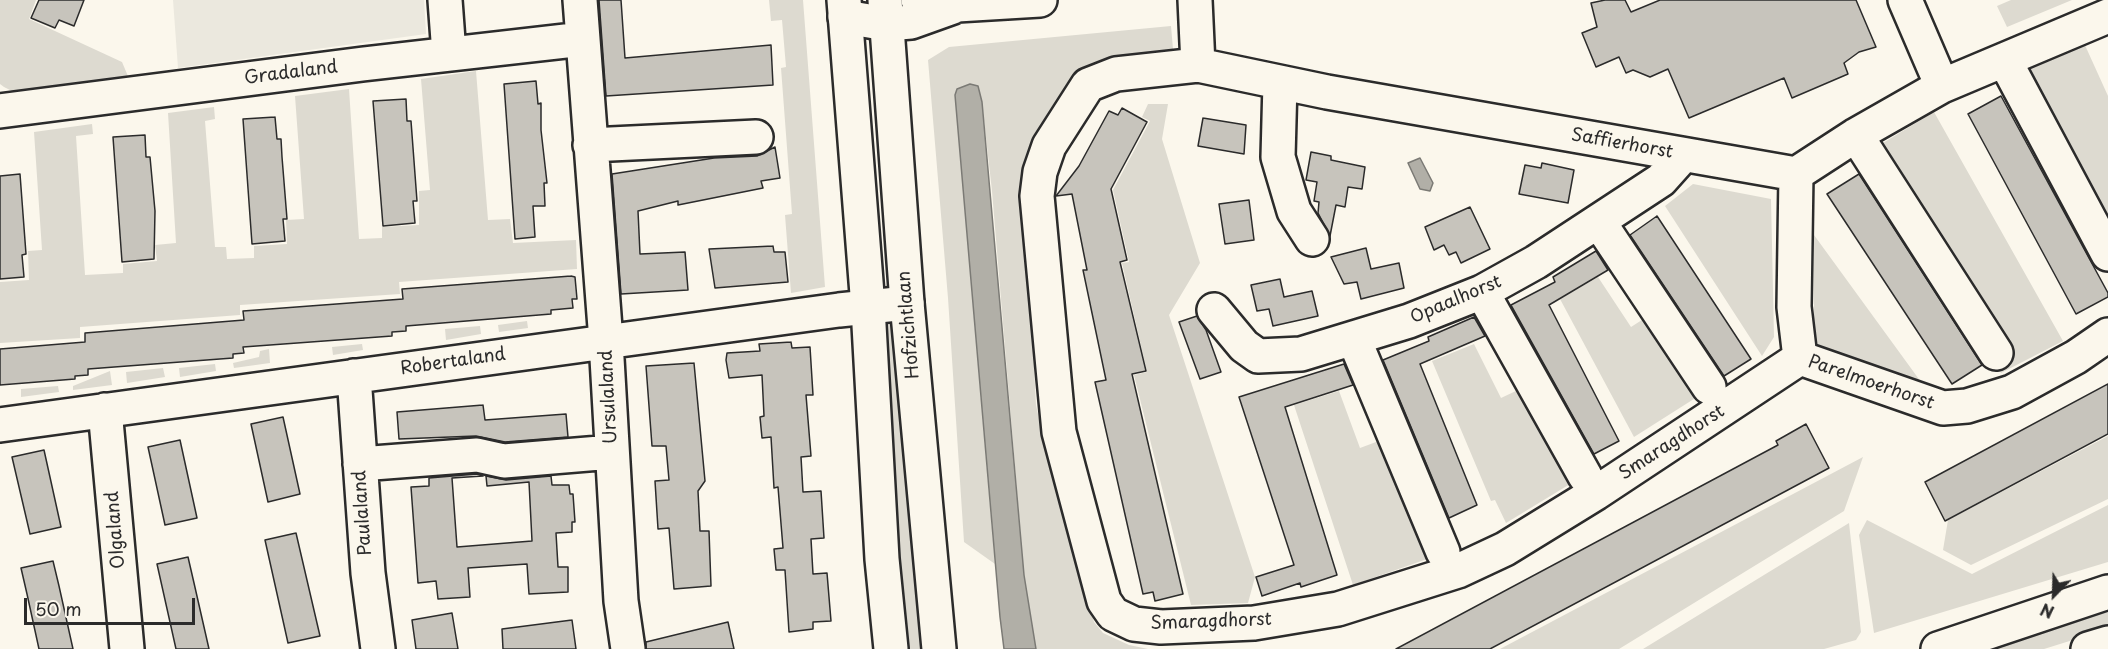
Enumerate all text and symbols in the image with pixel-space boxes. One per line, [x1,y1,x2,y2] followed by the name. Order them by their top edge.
[243,57,339,89] street label: Gradaland
[1569,124,1675,164] street label: Saffierhorst
[894,270,924,380] street label: Hofzichtlaan
[1407,271,1505,329] street label: Opaalhorst
[399,344,507,380] street label: Robertaland
[596,349,622,445] street label: Ursulaland
[1805,351,1937,415] street label: Parelmoerhorst
[1615,401,1729,485] street label: Smaragdhorst
[349,470,377,556] street label: Paulaland
[102,490,130,570] street label: Olgaland
[2024,565,2084,625] north arrow
[27,586,198,624] scale bar
[35,595,82,622] text: 50 m
[2036,598,2057,625] text: N
[1150,609,1272,635] street label: Smaragdhorst

